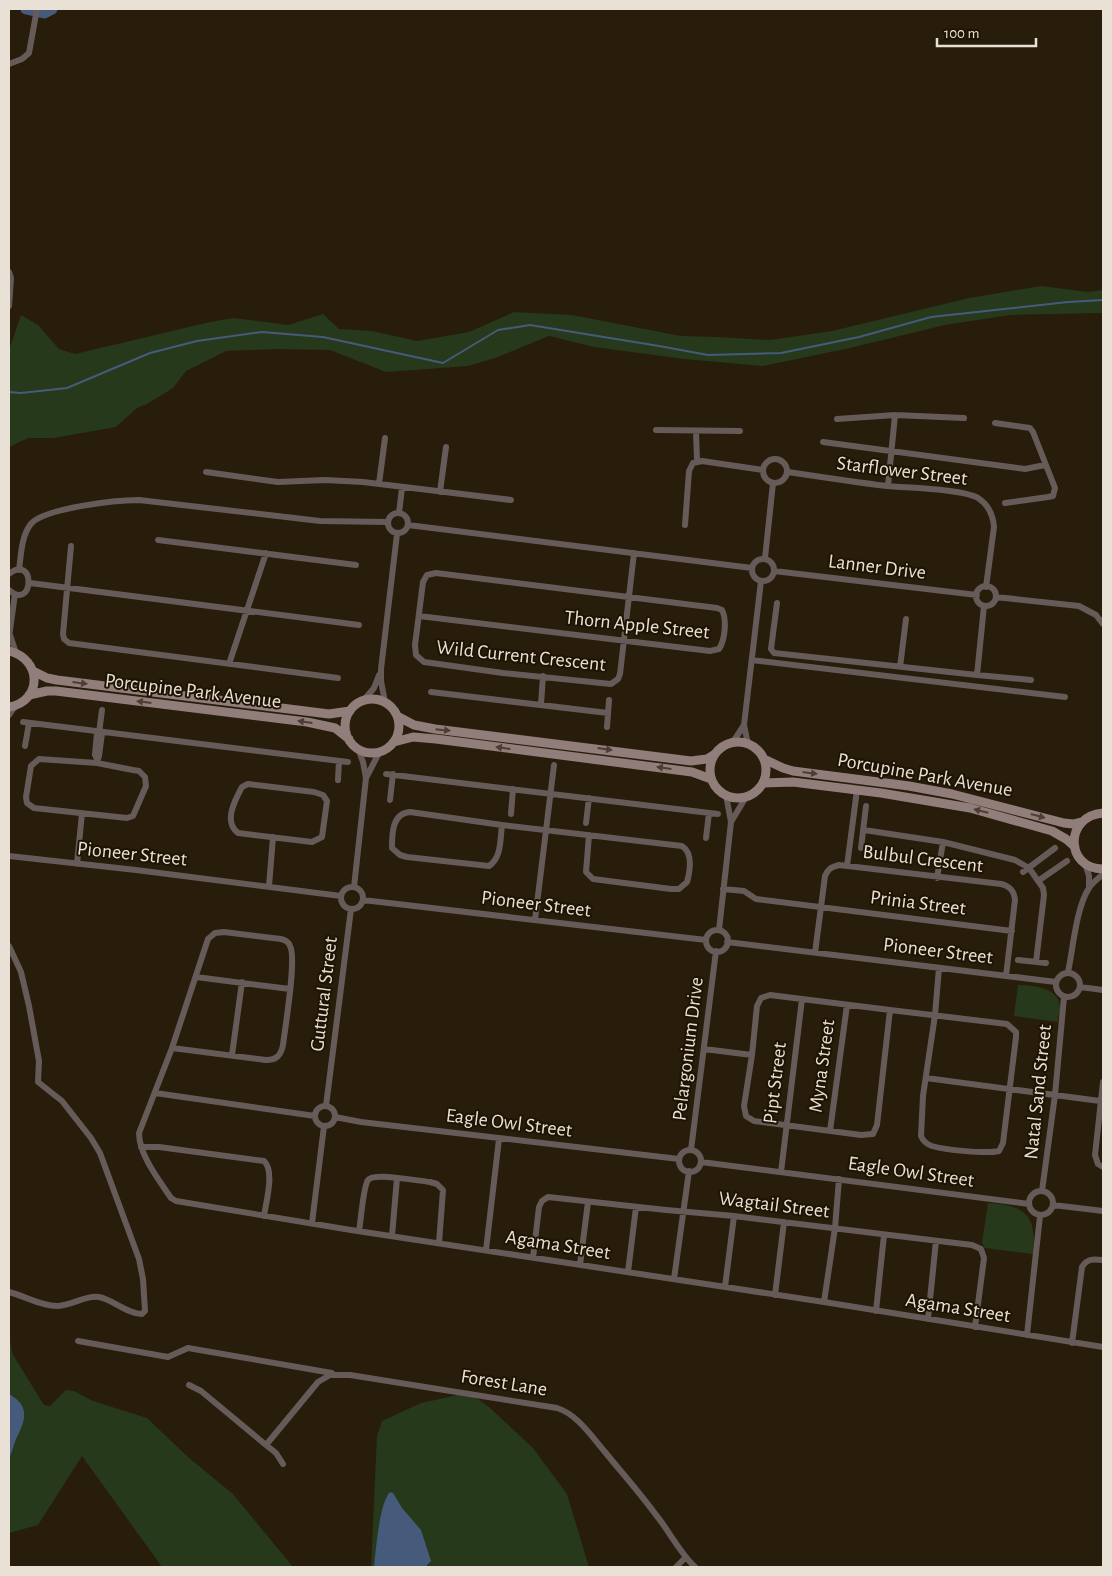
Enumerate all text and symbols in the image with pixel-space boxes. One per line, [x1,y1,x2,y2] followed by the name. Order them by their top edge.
[937,15,1036,47] scale bar
[944,26,979,41] text: 100 m
[836,453,969,489] street label: Starflower Street
[827,551,927,583] street label: Lanner Drive
[563,607,711,643] street label: Thorn Apple Street
[435,637,607,675] street label: Wild Current Crescent
[104,670,282,712] street label: Porcupine Park Avenue
[72,679,88,687] one-way arrow
[135,698,151,706] one-way arrow
[297,718,313,726] one-way arrow
[436,726,452,734] one-way arrow
[494,743,510,751] one-way arrow
[597,745,613,753] one-way arrow
[836,750,1014,800] street label: Porcupine Park Avenue
[656,764,672,772] one-way arrow
[802,769,818,777] one-way arrow
[974,807,989,815] one-way arrow
[1030,812,1045,820] one-way arrow
[76,838,189,870] street label: Pioneer Street
[862,842,985,876] street label: Bulbul Crescent
[480,887,593,921] street label: Pioneer Street
[869,887,968,919] street label: Prinia Street
[882,934,995,968] street label: Pioneer Street
[307,935,341,1052] street label: Guttural Street
[669,976,707,1122] street label: Pelargonium Drive
[806,1018,839,1114] street label: Myna Street
[1021,1023,1055,1160] street label: Natal Sand Street
[760,1040,790,1125] street label: Pipt Street
[445,1105,574,1141] street label: Eagle Owl Street
[847,1153,976,1191] street label: Eagle Owl Street
[717,1188,831,1222] street label: Wagtail Street
[504,1227,612,1263] street label: Agama Street
[904,1290,1012,1326] street label: Agama Street
[459,1366,549,1400] street label: Forest Lane

